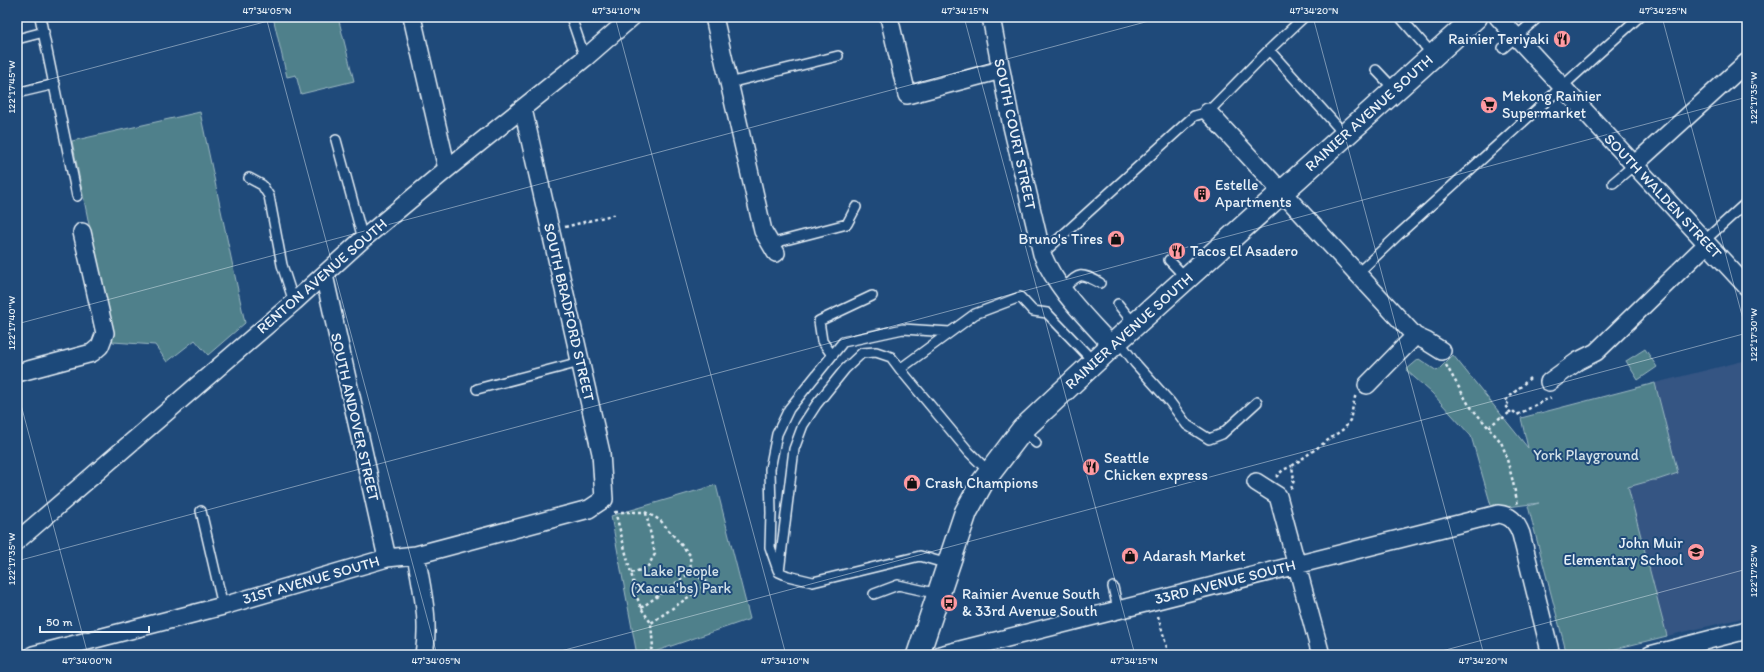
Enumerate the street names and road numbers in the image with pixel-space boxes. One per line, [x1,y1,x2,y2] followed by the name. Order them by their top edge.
[1301,51,1437,175] street label: RAINIER AVENUE SOUTH
[990,57,1040,212] street label: SOUTH COURT STREET
[1600,130,1726,263] street label: SOUTH WALDEN STREET
[253,215,391,337] street label: RENTON AVENUE SOUTH
[540,221,598,403] street label: SOUTH BRADFORD STREET
[1061,269,1197,393] street label: RAINIER AVENUE SOUTH
[327,331,383,503] street label: SOUTH ANDOVER STREET
[240,552,382,608] street label: 31ST AVENUE SOUTH
[1153,556,1297,608] street label: 33RD AVENUE SOUTH

